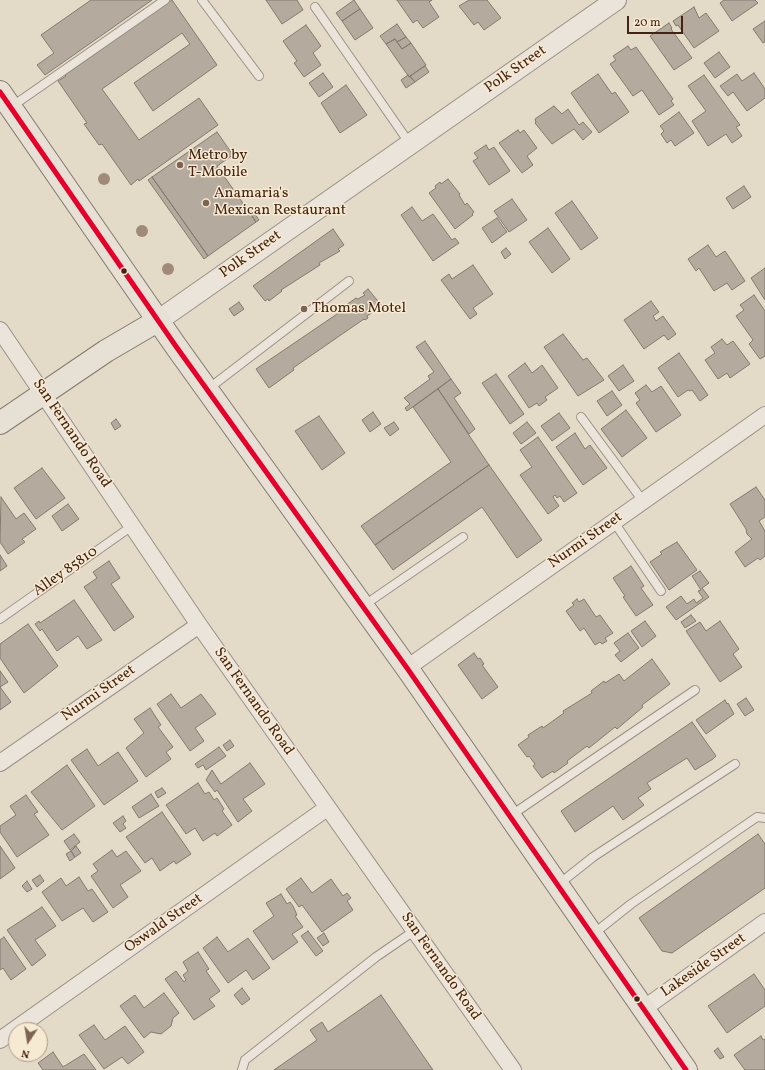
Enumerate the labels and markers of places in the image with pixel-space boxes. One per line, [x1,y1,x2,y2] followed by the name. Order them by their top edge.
[188,147,247,182] place label: Metro by T-Mobile
[175,160,185,170] marker: Metro by T-Mobile
[214,185,346,220] place label: Anamaria's Mexican Restaurant
[201,198,211,208] marker: Anamaria's Mexican Restaurant
[119,266,129,276] unlabelled marker
[312,300,406,318] place label: Thomas Motel
[299,304,309,314] marker: Thomas Motel
[632,994,642,1004] unlabelled marker

